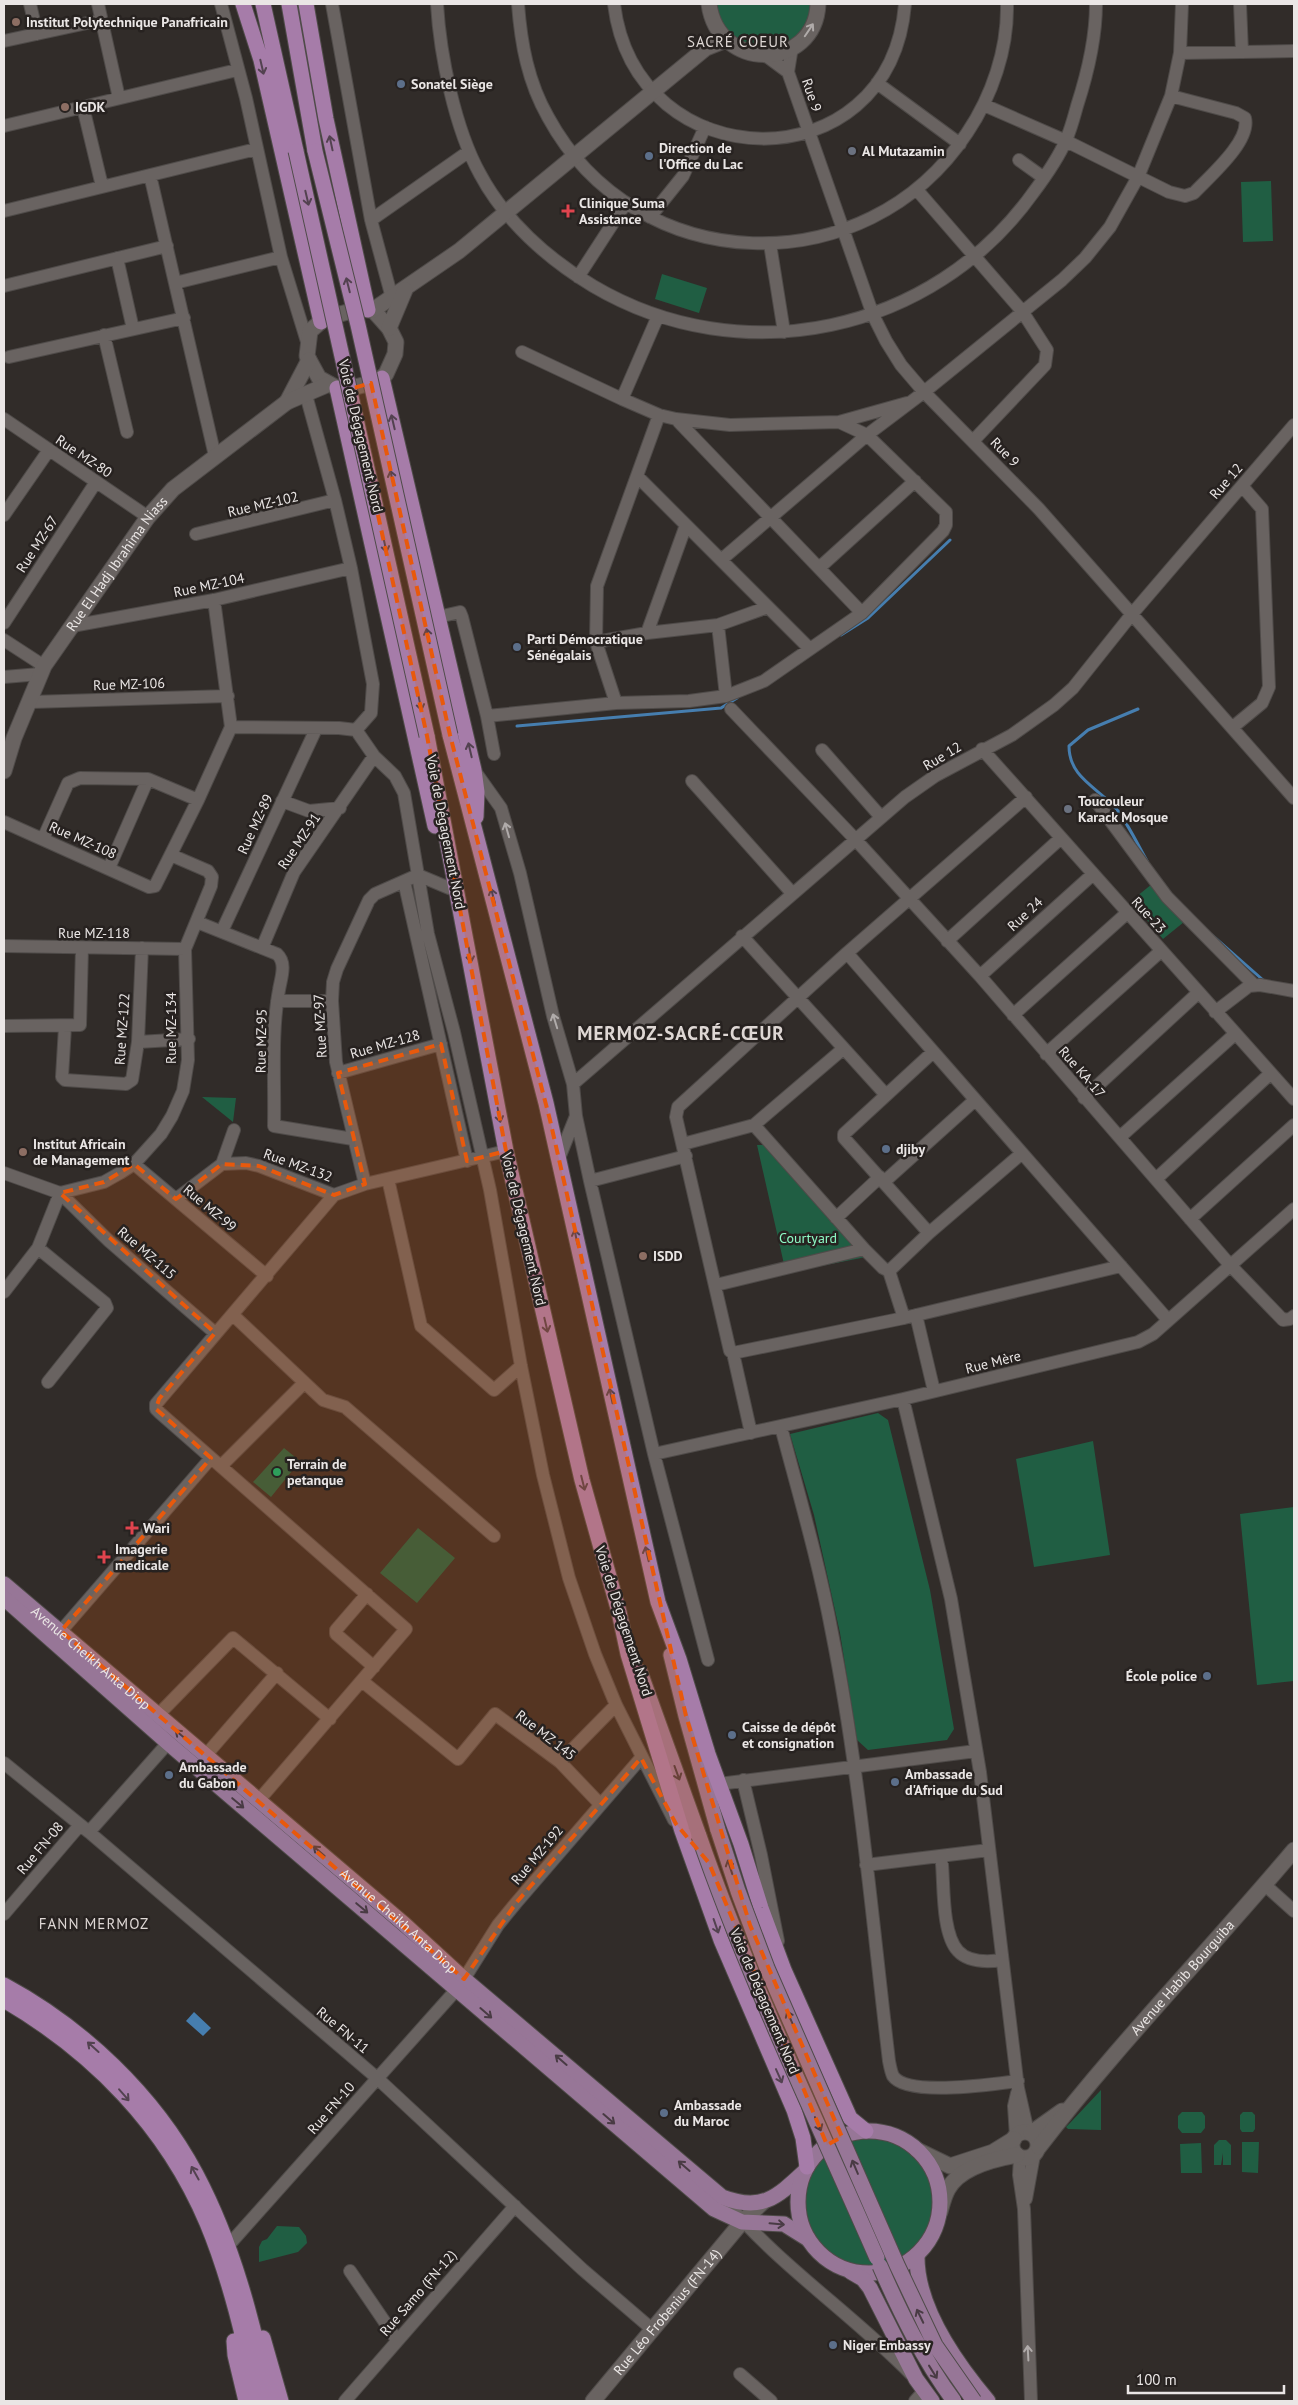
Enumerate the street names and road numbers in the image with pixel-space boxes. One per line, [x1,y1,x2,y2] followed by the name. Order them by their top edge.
[798,76,826,114] street label: Rue 9
[334,357,387,514] street label: Voie de Dégagement Nord
[52,431,116,482] street label: Rue MZ-80
[987,433,1023,471] street label: Rue 9
[1205,459,1247,503] street label: Rue 12
[226,487,300,521] street label: Rue MZ-102
[62,492,171,635] street label: Rue El Hadj Ibrahima Niass
[12,512,62,576] street label: Rue MZ-67
[172,569,246,601] street label: Rue MZ-104
[93,674,165,694] street label: Rue MZ-106
[919,738,965,774] street label: Rue 12
[422,752,470,911] street label: Voie de Dégagement Nord
[233,791,277,857] street label: Rue MZ-89
[274,809,324,873] street label: Rue MZ-91
[46,817,120,863] street label: Rue MZ-108
[1004,893,1047,935] street label: Rue 24
[1128,893,1170,937] street label: Rue-23
[58,924,130,942] street label: Rue MZ-118
[111,992,133,1066] street label: Rue MZ-122
[162,992,180,1064] street label: Rue MZ-134
[309,993,331,1059] street label: Rue MZ-97
[251,1009,271,1073] street label: Rue MZ-95
[348,1025,422,1063] street label: Rue MZ-128
[1055,1042,1109,1102] street label: Rue KA-17
[261,1144,335,1186] street label: Rue MZ-132
[497,1150,550,1307] street label: Voie de Dégagement Nord
[180,1180,240,1236] street label: Rue MZ-99
[114,1223,180,1283] street label: Rue MZ-115
[963,1346,1023,1378] street label: Rue Mère
[591,1543,657,1698] street label: Voie de Dégagement Nord
[27,1602,154,1714] street label: Avenue Cheikh Anta Diop
[512,1706,580,1764] street label: Rue MZ 145
[13,1818,67,1878] street label: Rue FN-08
[507,1822,567,1888] street label: Rue MZ-192
[336,1864,461,1978] street label: Avenue Cheikh Anta Diop
[1127,1916,1238,2039] street label: Avenue Habib Bourguiba
[726,1924,804,2077] street label: Voie de Dégagement Nord
[313,2003,373,2057] street label: Rue FN-11
[303,2078,359,2138] street label: Rue FN-10
[609,2245,725,2379] street label: Rue Léo Frobenius (FN-14)
[376,2246,460,2340] street label: Rue Samo (FN-12)

